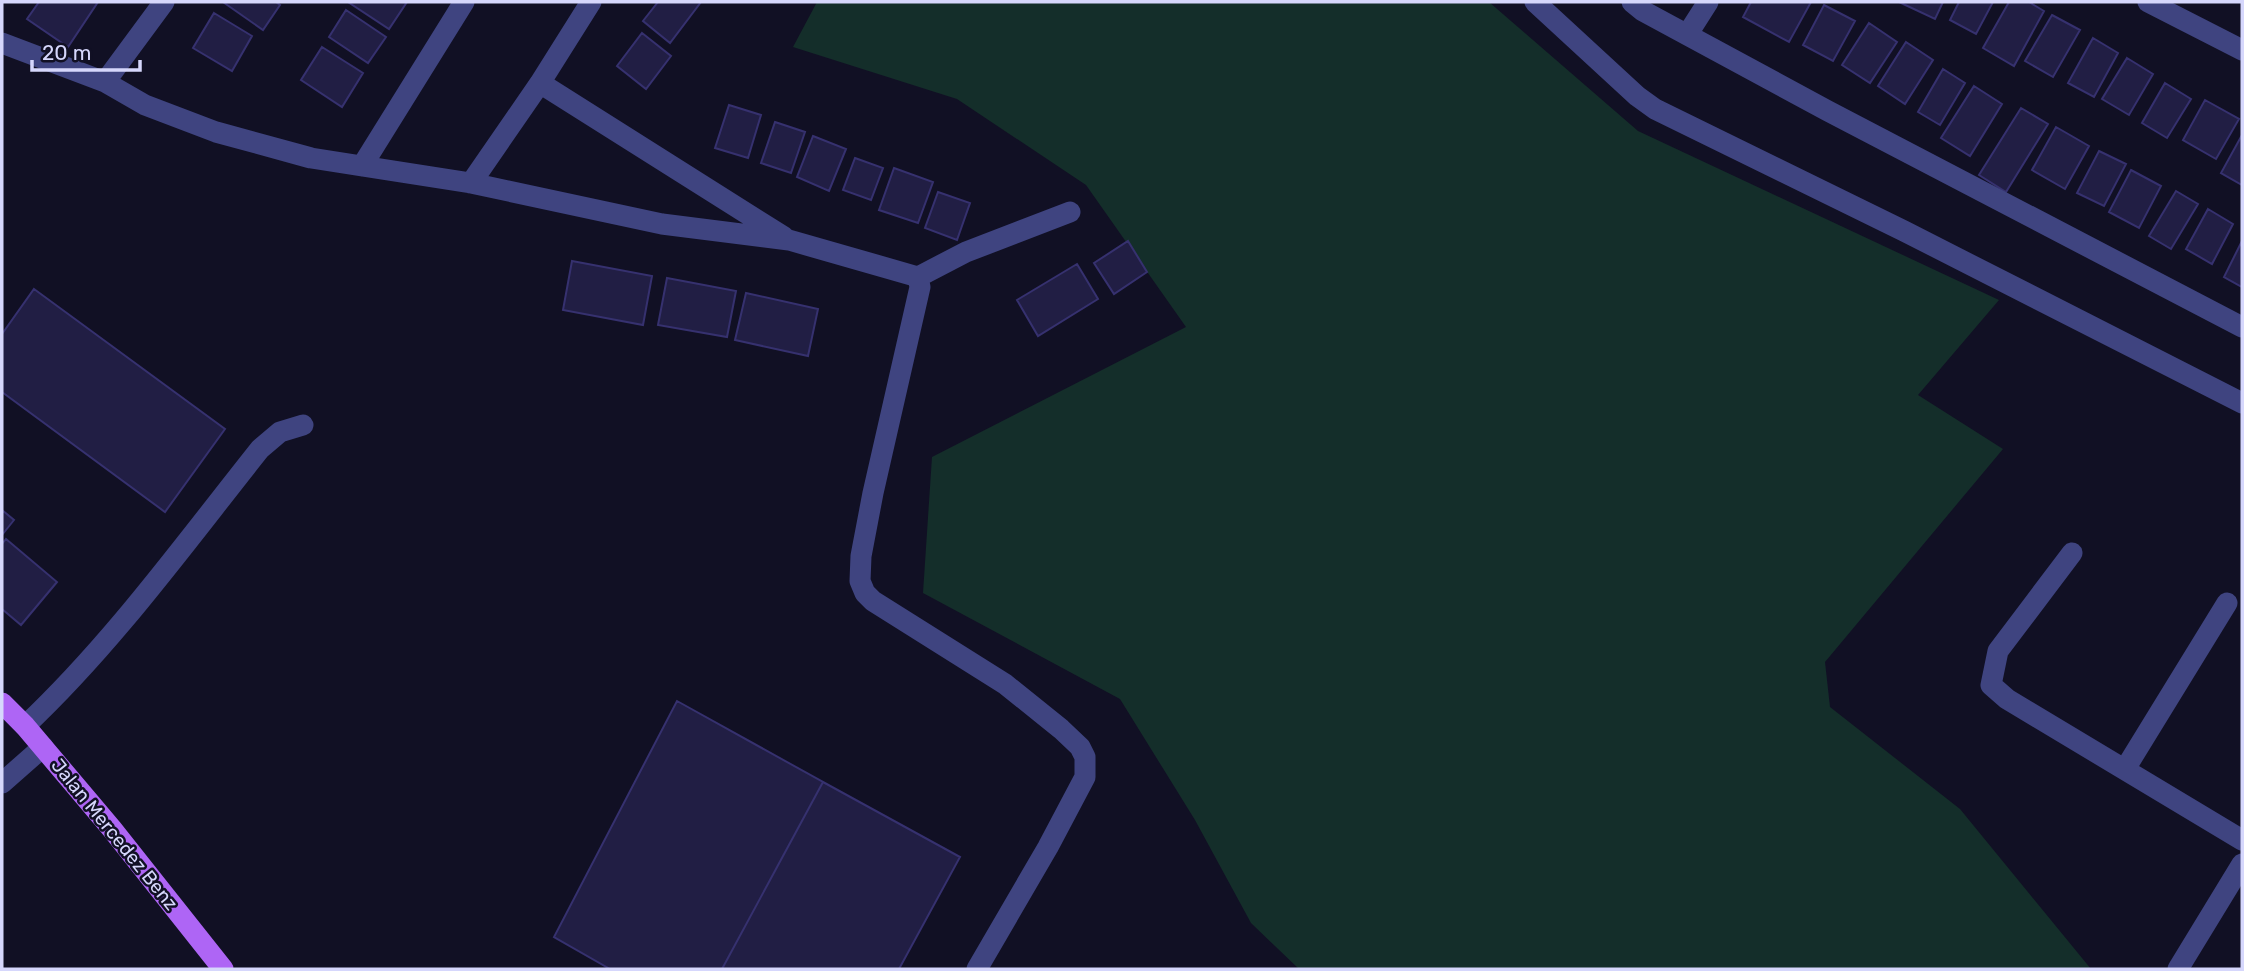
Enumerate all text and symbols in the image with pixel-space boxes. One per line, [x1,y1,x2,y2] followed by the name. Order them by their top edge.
[32,28,140,72] scale bar
[42,40,91,65] text: 20 m
[46,754,183,915] street label: Jalan Mercedez Benz

